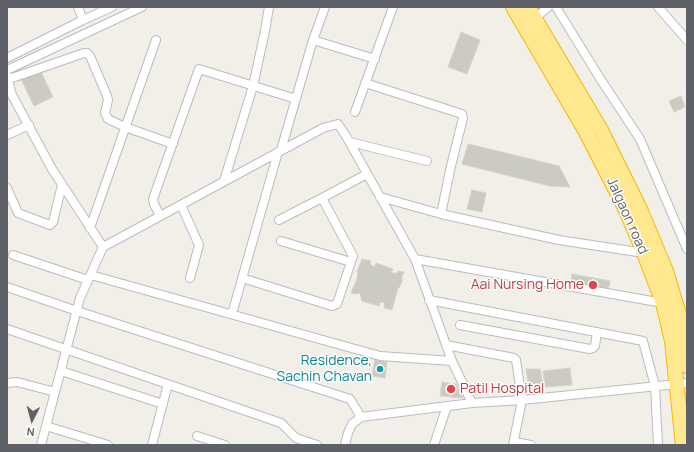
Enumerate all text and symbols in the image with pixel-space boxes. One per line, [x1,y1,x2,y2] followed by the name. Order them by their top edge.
[603,175,651,257] street label: Jalgaon road
[471,277,584,293] place label: Aai Nursing Home
[587,279,599,291] marker: Aai Nursing Home
[277,353,372,386] place label: Residence, Sachin Chavan
[375,364,385,374] marker: Residence, Sachin Chavan
[460,381,544,397] place label: Patil Hospital
[445,383,457,395] marker: Patil Hospital
[12,400,52,440] north arrow
[26,425,35,440] text: N

